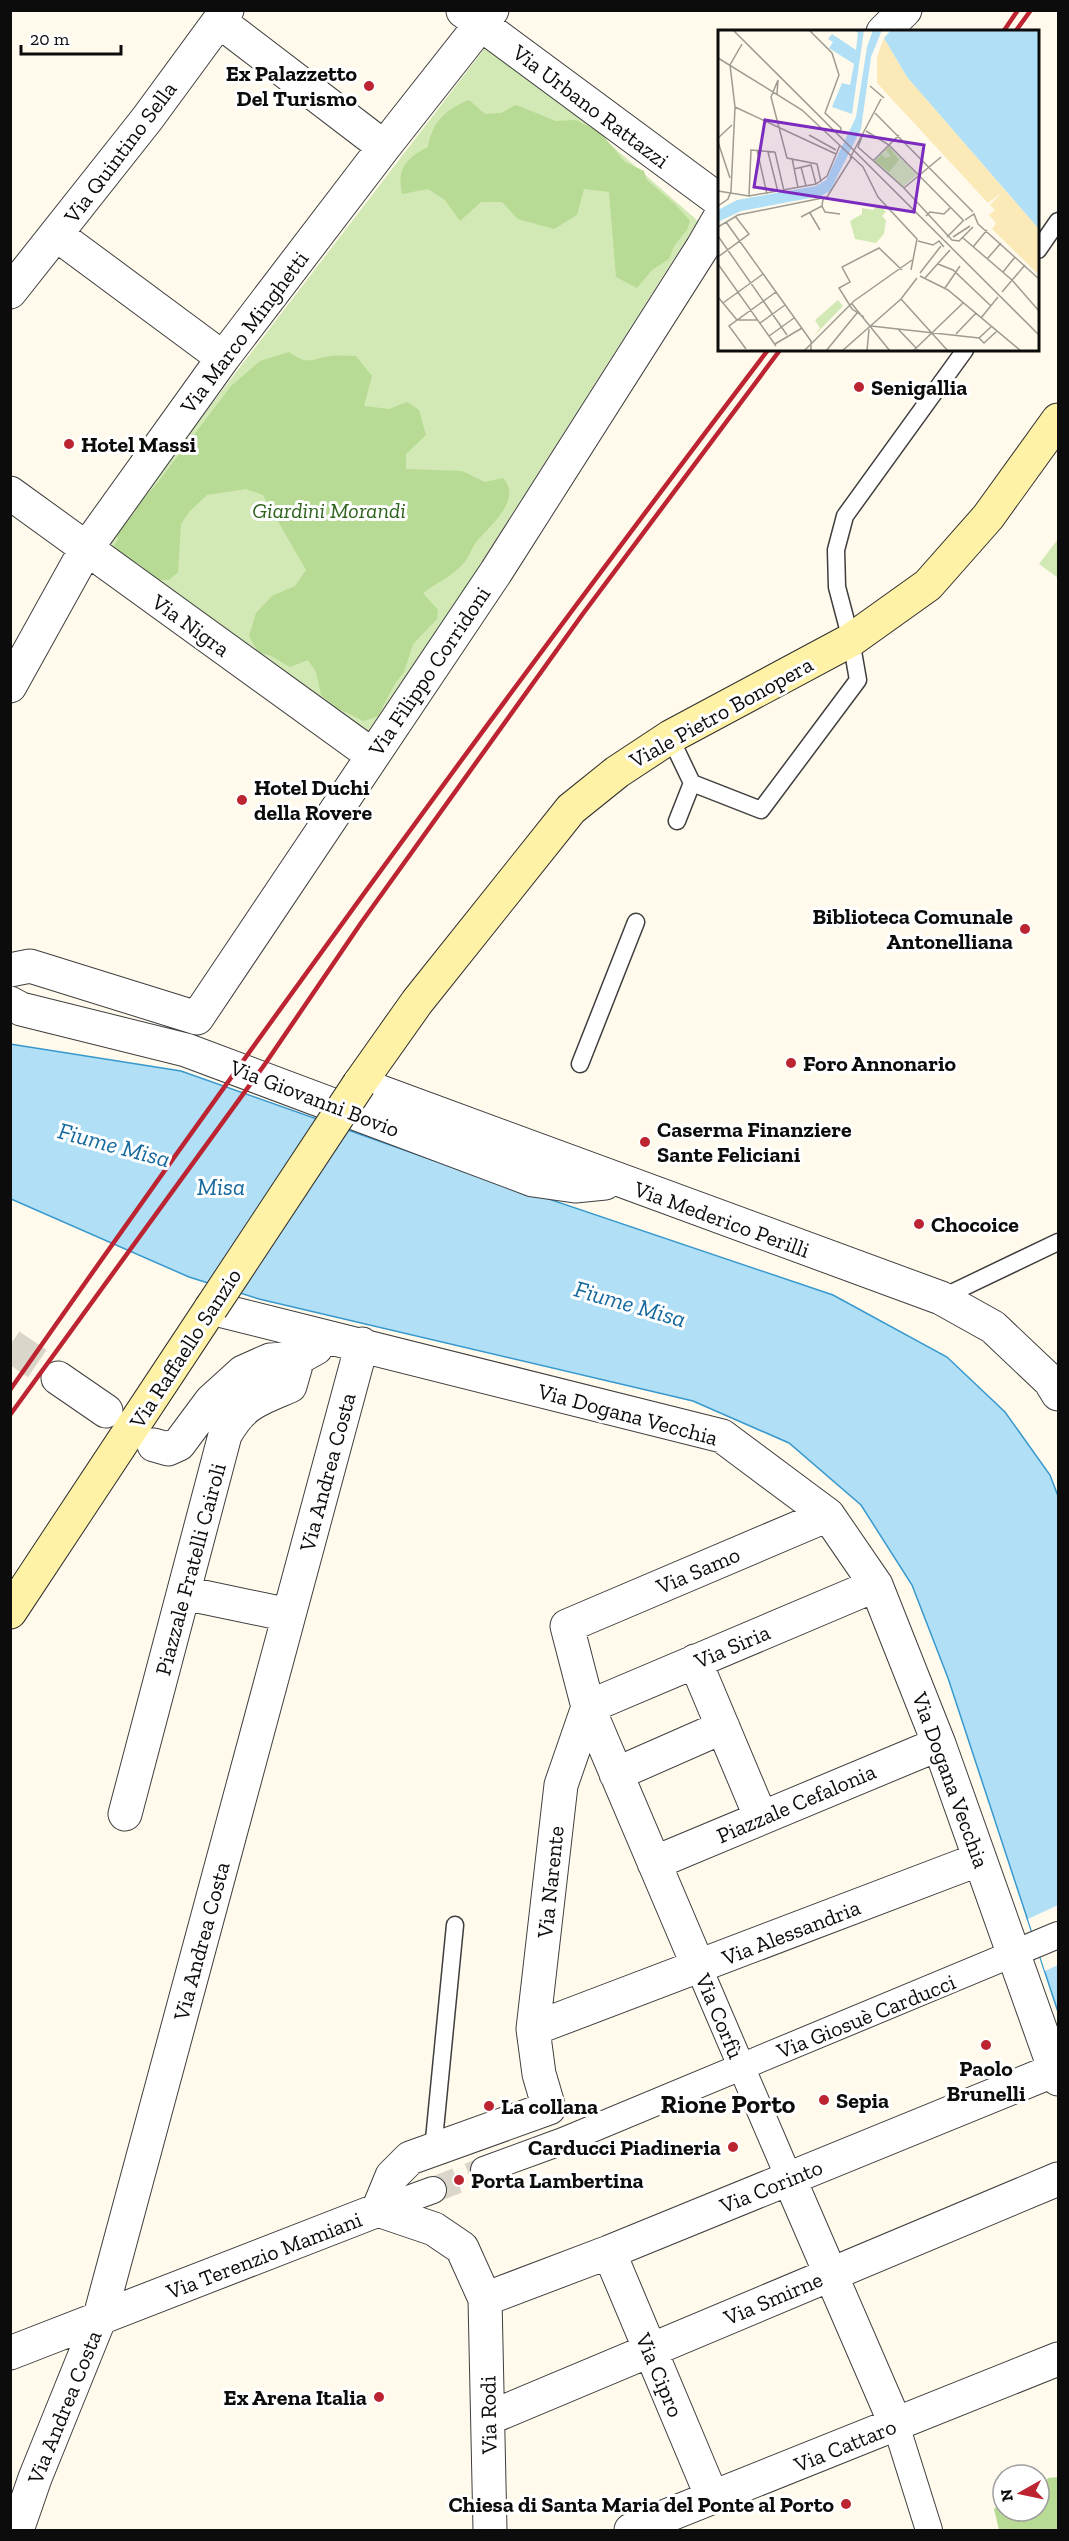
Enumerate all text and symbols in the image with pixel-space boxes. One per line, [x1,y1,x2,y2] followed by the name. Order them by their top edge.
[21,18,122,56] scale bar
[30,28,70,50] text: 20 m
[718,30,1039,351] inset map
[506,38,674,174] street label: Via Urbano Rattazzi
[226,60,357,112] place label: Ex Palazzetto Del Turismo
[58,76,183,229] street label: Via Quintino Sella
[362,79,376,93] marker: Ex Palazzetto Del Turismo
[174,246,314,420] street label: Via Marco Minghetti
[871,374,967,401] place label: Senigallia
[852,380,866,394] marker: Senigallia
[81,431,197,458] place label: Hotel Massi
[62,437,76,451] marker: Hotel Massi
[252,497,406,524] park label: Giardini Morandi
[362,581,496,762] street label: Via Filippo Corridoni
[146,588,235,663] street label: Via Nigra
[624,651,818,775] street label: Viale Pietro Bonopera
[254,774,373,826] place label: Hotel Duchi della Rovere
[235,793,249,807] marker: Hotel Duchi della Rovere
[812,903,1013,955] place label: Biblioteca Comunale Antonelliana
[1018,922,1032,936] marker: Biblioteca Comunale Antonelliana
[803,1050,957,1077] place label: Foro Annonario
[226,1053,403,1143] street label: Via Giovanni Bovio
[784,1056,798,1070] marker: Foro Annonario
[55,1116,173,1173] water label: Fiume Misa
[657,1116,852,1168] place label: Caserma Finanziere Sante Feliciani
[638,1135,652,1149] marker: Caserma Finanziere Sante Feliciani
[197,1172,245,1201] water label: Misa
[629,1175,813,1264] street label: Via Mederico Perilli
[931,1211,1019,1238] place label: Chocoice
[912,1217,926,1231] marker: Chocoice
[123,1263,247,1434] street label: Via Raffaello Sanzio
[571,1274,689,1333] water label: Fiume Misa
[534,1377,721,1452] street label: Via Dogana Vecchia
[293,1390,362,1555] street label: Via Andrea Costa
[149,1460,232,1678] street label: Piazzale Fratelli Cairoli
[651,1541,744,1601] street label: Via Samo
[689,1618,774,1675] street label: Via Siria
[906,1688,995,1872] street label: Via Dogana Vecchia
[713,1758,880,1849] street label: Piazzale Cefalonia
[531,1825,570,1940] street label: Via Narente
[167,1859,236,2024] street label: Via Andrea Costa
[717,1894,865,1972] street label: Via Alessandria
[772,1968,960,2065] street label: Via Giosuè Carducci
[689,1969,750,2063] street label: Via Corfù
[979,2038,993,2052] marker: Paolo Brunelli
[946,2055,1026,2107] place label: Paolo Brunelli
[836,2087,889,2114] place label: Sepia
[661,2088,796,2120] district label: Rione Porto
[501,2093,598,2120] place label: La collana
[817,2093,831,2107] marker: Sepia
[482,2099,496,2113] marker: La collana
[528,2134,721,2161] place label: Carducci Piadineria
[726,2140,740,2154] marker: Carducci Piadineria
[715,2154,827,2220] street label: Via Corinto
[471,2167,644,2194] place label: Porta Lambertina
[452,2173,466,2187] marker: Porta Lambertina
[162,2206,366,2306] street label: Via Terenzio Mamiani
[719,2266,827,2332] street label: Via Smirne
[21,2326,108,2489] street label: Via Andrea Costa
[629,2328,689,2421] street label: Via Cipro
[474,2376,503,2455] street label: Via Rodi
[224,2384,367,2411] place label: Ex Arena Italia
[372,2390,386,2404] marker: Ex Arena Italia
[789,2413,900,2479] street label: Via Cattaro
[991,2463,1051,2523] north arrow
[996,2488,1017,2503] text: N
[448,2491,834,2518] place label: Chiesa di Santa Maria del Ponte al Porto
[839,2497,853,2511] marker: Chiesa di Santa Maria del Ponte al Porto

